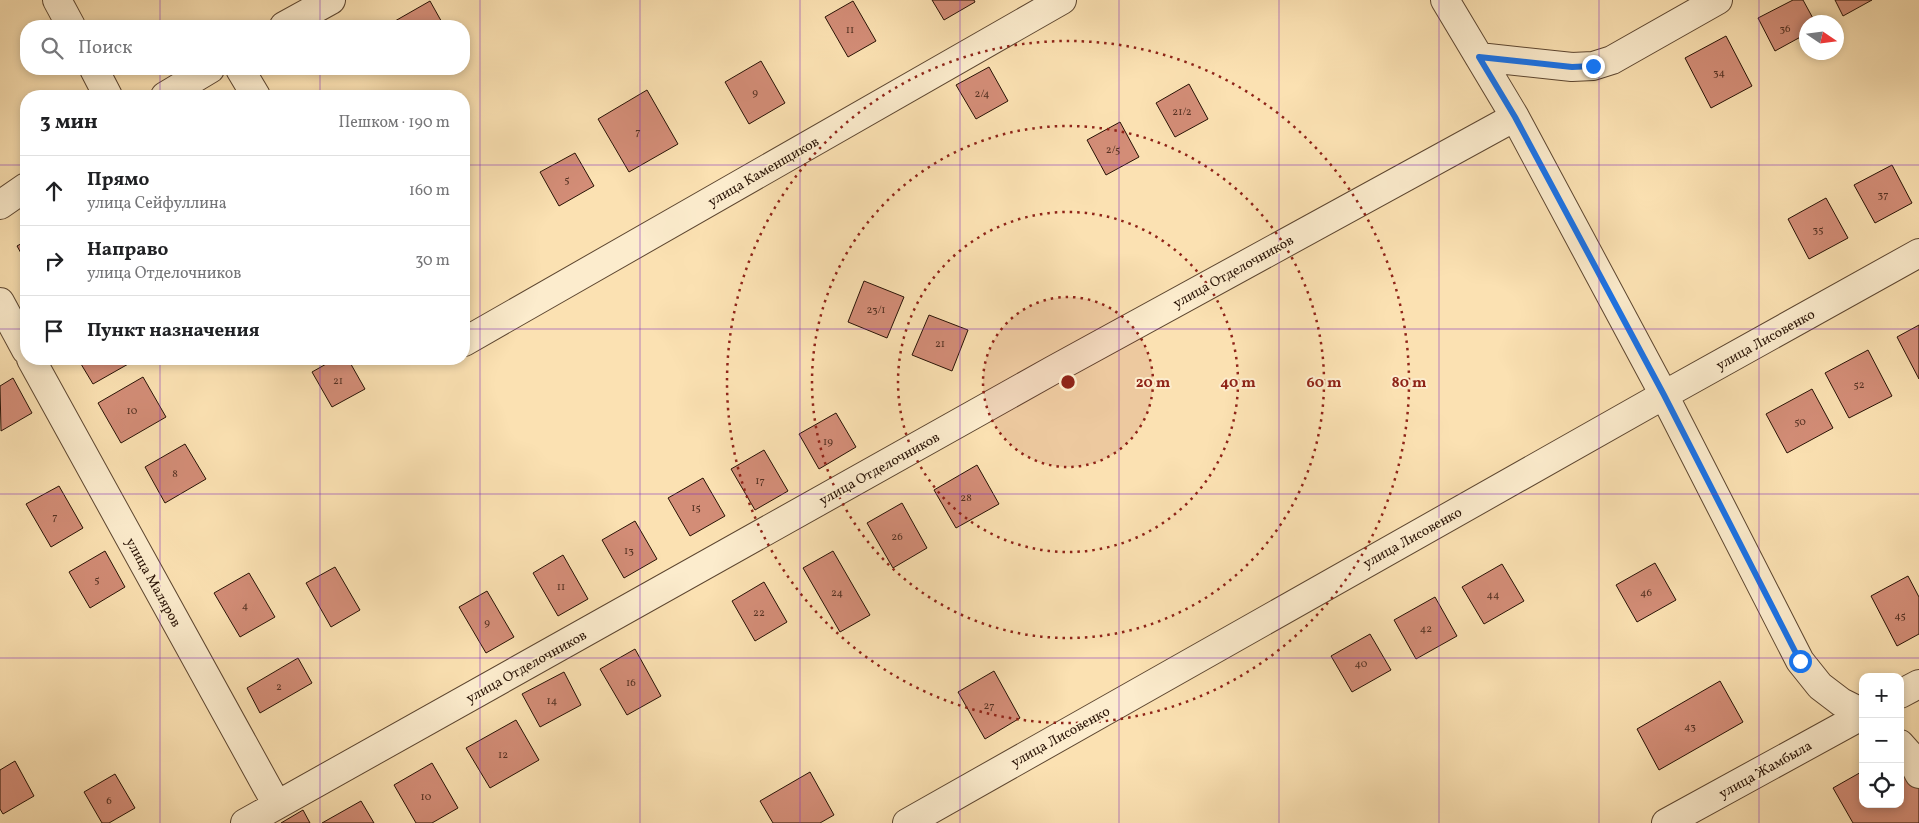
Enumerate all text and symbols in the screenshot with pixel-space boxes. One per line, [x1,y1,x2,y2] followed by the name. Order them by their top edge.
[1799,15,1844,60] north arrow
[20,20,470,75] search box
[1779,22,1791,37] house number: 36
[846,23,854,38] house number: 11
[38,34,66,62] icon: search
[78,35,132,61] text: Поиск
[1582,55,1605,78] route end
[1713,66,1726,81] house number: 34
[752,86,758,101] house number: 9
[974,87,990,102] house number: 2/4
[1172,105,1192,120] house number: 21/2
[40,108,98,137] text: 3 мин
[338,112,450,134] text: Пешком · 190 m
[635,125,641,140] house number: 7
[705,133,823,212] street label: улица Каменщиков
[1106,143,1120,158] house number: 2/5
[87,167,149,193] text: Прямо
[564,173,570,188] house number: 5
[40,177,68,205] icon: ahead
[409,180,450,202] text: 160 m
[1878,188,1888,203] house number: 37
[87,193,227,215] text: улица Сейфуллина
[1813,223,1823,238] house number: 35
[1170,231,1297,313] street label: улица Отделочников
[87,237,169,263] text: Направо
[40,247,68,275] icon: right
[415,250,450,272] text: 30 m
[87,263,241,285] text: улица Отделочников
[866,303,886,318] house number: 23/1
[1713,305,1819,375] street label: улица Лисовенко
[40,317,68,345] icon: arrive
[87,318,260,344] text: Пункт назначения
[935,337,945,352] house number: 21
[1059,373,1077,391] centre of rings
[1136,373,1171,394] text: 20 m
[1220,373,1256,394] text: 40 m
[1307,373,1342,394] text: 60 m
[1392,373,1427,394] text: 80 m
[333,374,343,389] house number: 21
[1853,378,1865,393] house number: 52
[127,404,138,419] house number: 10
[1794,415,1806,430] house number: 50
[816,428,943,510] street label: улица Отделочников
[823,435,833,450] house number: 19
[172,467,178,482] house number: 8
[755,474,765,489] house number: 17
[960,491,972,506] house number: 28
[691,501,701,516] house number: 15
[1360,503,1466,573] street label: улица Лисовенко
[52,510,58,525] house number: 7
[891,530,903,545] house number: 26
[120,535,185,631] street label: улица Маляров
[624,544,634,559] house number: 13
[94,573,100,588] house number: 5
[557,580,565,595] house number: 11
[831,586,843,601] house number: 24
[1640,586,1652,601] house number: 46
[1486,588,1500,603] house number: 44
[242,599,249,614] house number: 4
[753,606,765,621] house number: 22
[1894,609,1906,624] house number: 45
[484,616,490,631] house number: 9
[1420,622,1432,637] house number: 42
[463,626,590,708] street label: улица Отделочников
[1789,650,1812,673] route start
[1355,657,1368,672] house number: 40
[1859,673,1904,808] map controls
[1859,673,1904,718] button: +
[626,676,636,691] house number: 16
[276,680,282,695] house number: 2
[547,694,558,709] house number: 14
[984,699,994,714] house number: 27
[1008,702,1114,772] street label: улица Лисовенко
[1859,718,1904,763] button: −
[1684,720,1696,735] house number: 43
[1716,737,1816,804] street label: улица Жамбыла
[498,748,508,763] house number: 12
[1859,763,1904,808] button: locate
[421,790,432,805] house number: 10
[106,794,112,809] house number: 6

